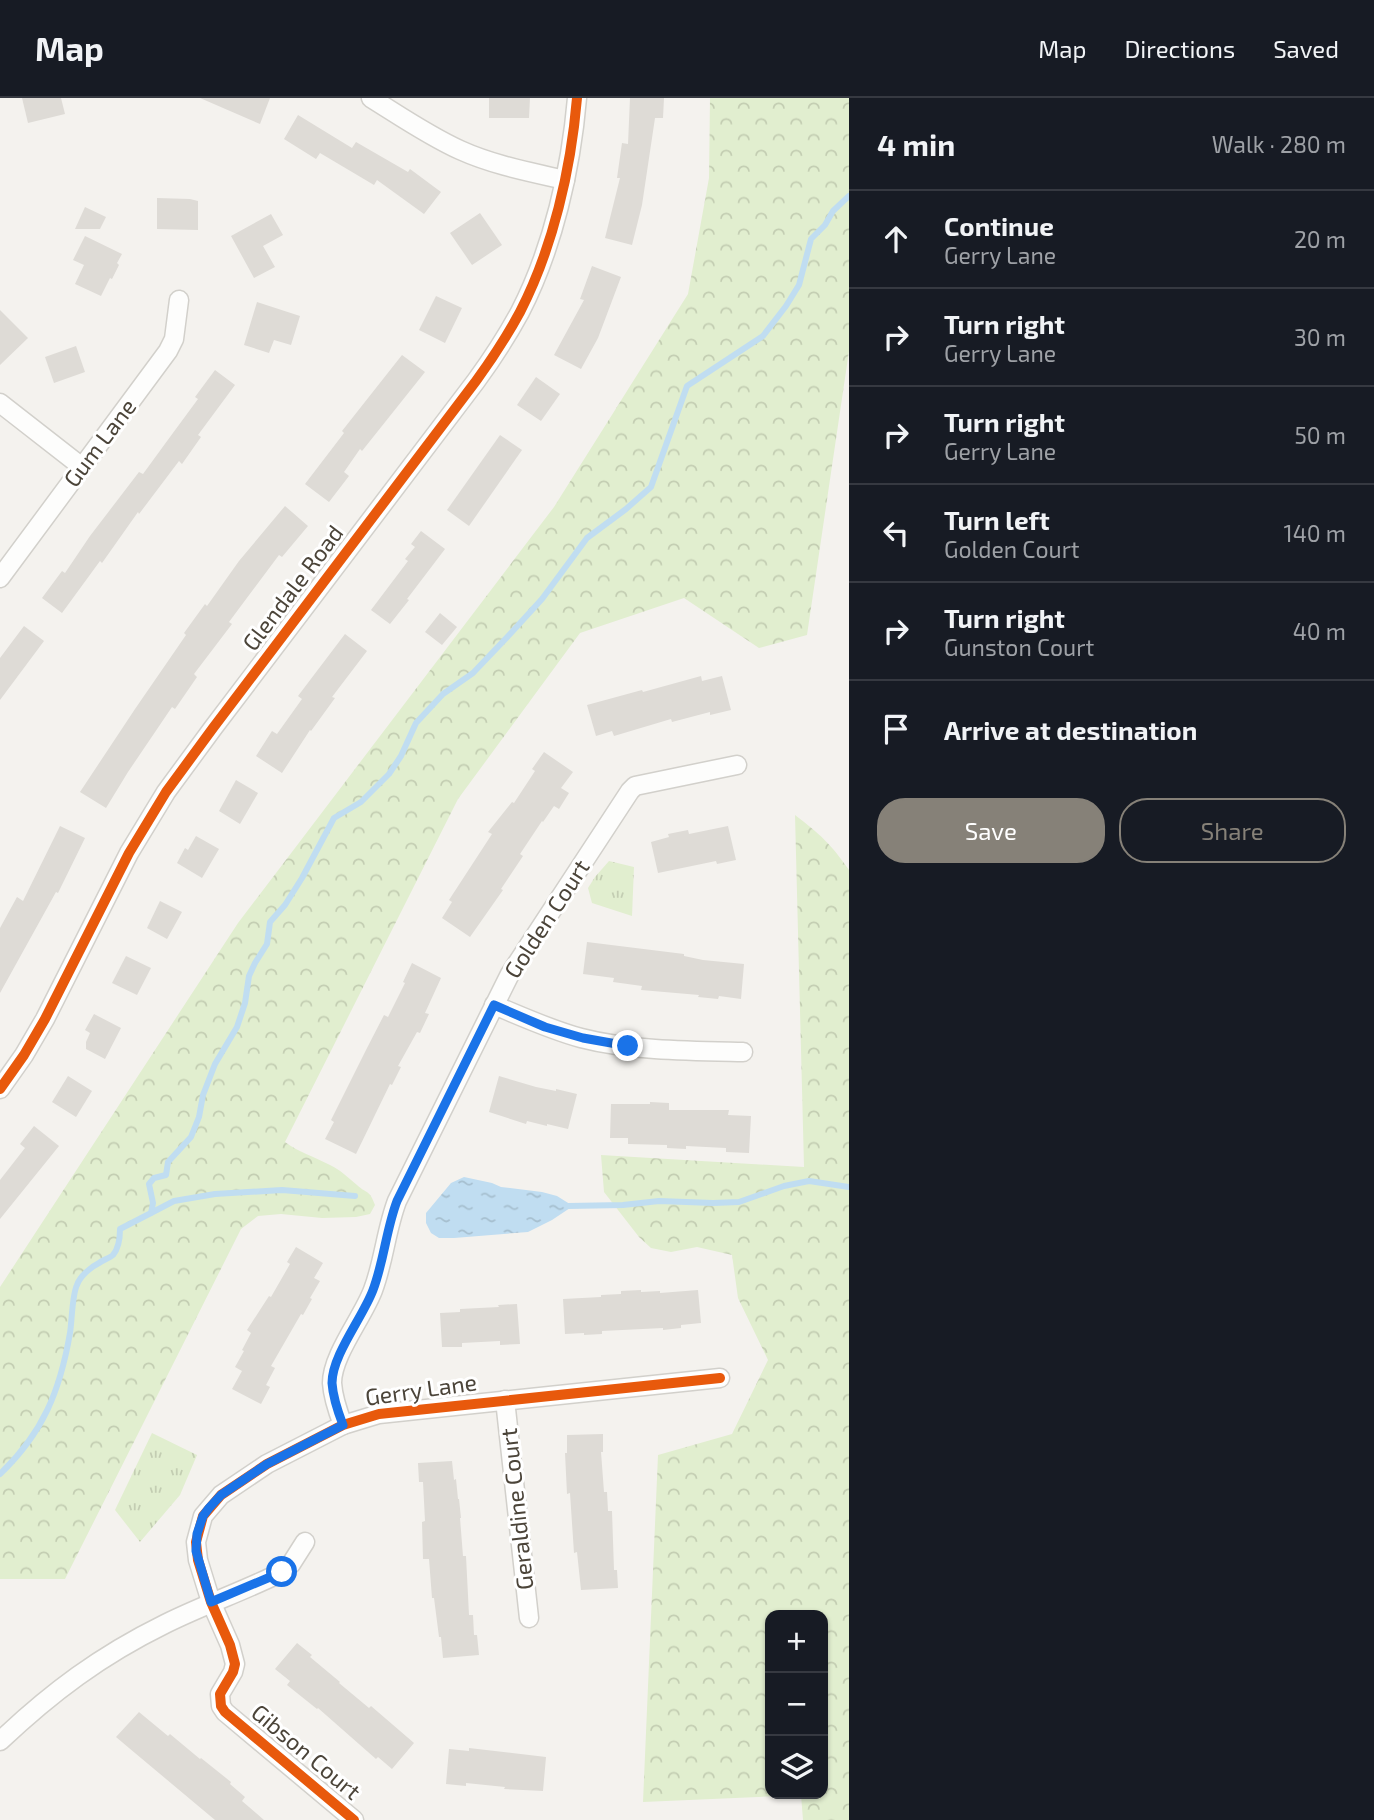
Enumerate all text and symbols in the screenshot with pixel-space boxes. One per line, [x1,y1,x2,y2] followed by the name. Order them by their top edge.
[35,28,104,68] text: Map
[1038,34,1086,63] text: Map
[1124,34,1235,63] text: Directions
[1273,34,1339,63] text: Saved
[877,126,955,162] text: 4 min
[1212,130,1346,158] text: Walk · 280 m
[944,210,1054,241] text: Continue
[877,220,915,258] icon: ahead
[1294,225,1346,253] text: 20 m
[944,241,1056,269] text: Gerry Lane
[944,308,1065,339] text: Turn right
[877,318,915,356] icon: right
[1294,323,1346,351] text: 30 m
[944,339,1056,367] text: Gerry Lane
[57,393,141,492] street label: Gum Lane
[944,406,1065,437] text: Turn right
[877,416,915,454] icon: right
[1295,421,1346,449] text: 50 m
[944,437,1056,465] text: Gerry Lane
[944,504,1050,535] text: Turn left
[877,514,915,552] icon: left
[236,519,349,656] street label: Glendale Road
[1284,519,1346,547] text: 140 m
[944,535,1080,563] text: Golden Court
[944,602,1065,633] text: Turn right
[877,612,915,650] icon: right
[1293,617,1346,645] text: 40 m
[944,633,1094,661] text: Gunston Court
[877,710,915,748] icon: arrive
[944,714,1197,745] text: Arrive at destination
[877,798,1105,863] button: Save
[1119,798,1346,863] button: Share
[497,854,595,983] street label: Golden Court
[612,1030,643,1061] route end
[363,1367,478,1411] street label: Gerry Lane
[494,1427,538,1591] street label: Geraldine Court
[266,1556,297,1587] route start
[765,1610,828,1799] map controls
[765,1610,828,1673] button: +
[765,1673,828,1736] button: −
[246,1698,367,1805] street label: Gibson Court
[765,1736,828,1799] button: layers

